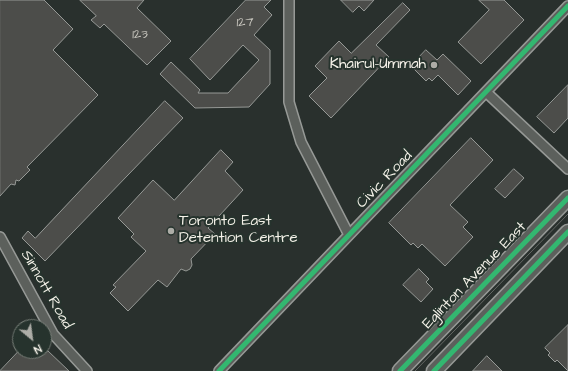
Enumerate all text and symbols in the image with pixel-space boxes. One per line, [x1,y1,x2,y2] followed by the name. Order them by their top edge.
[236,15,254,31] house number: 127
[132,27,148,43] house number: 123
[330,56,426,74] place label: Khairul-Ummah
[429,60,439,70] marker: Khairul-Ummah
[353,148,417,212] street label: Civic Road
[179,213,297,248] place label: Toronto East Detention Centre
[419,219,531,333] street label: Eglinton Avenue East
[166,226,176,236] marker: Toronto East Detention Centre
[16,247,76,333] street label: Sinnott Road
[12,319,52,359] north arrow
[31,341,44,357] text: N

